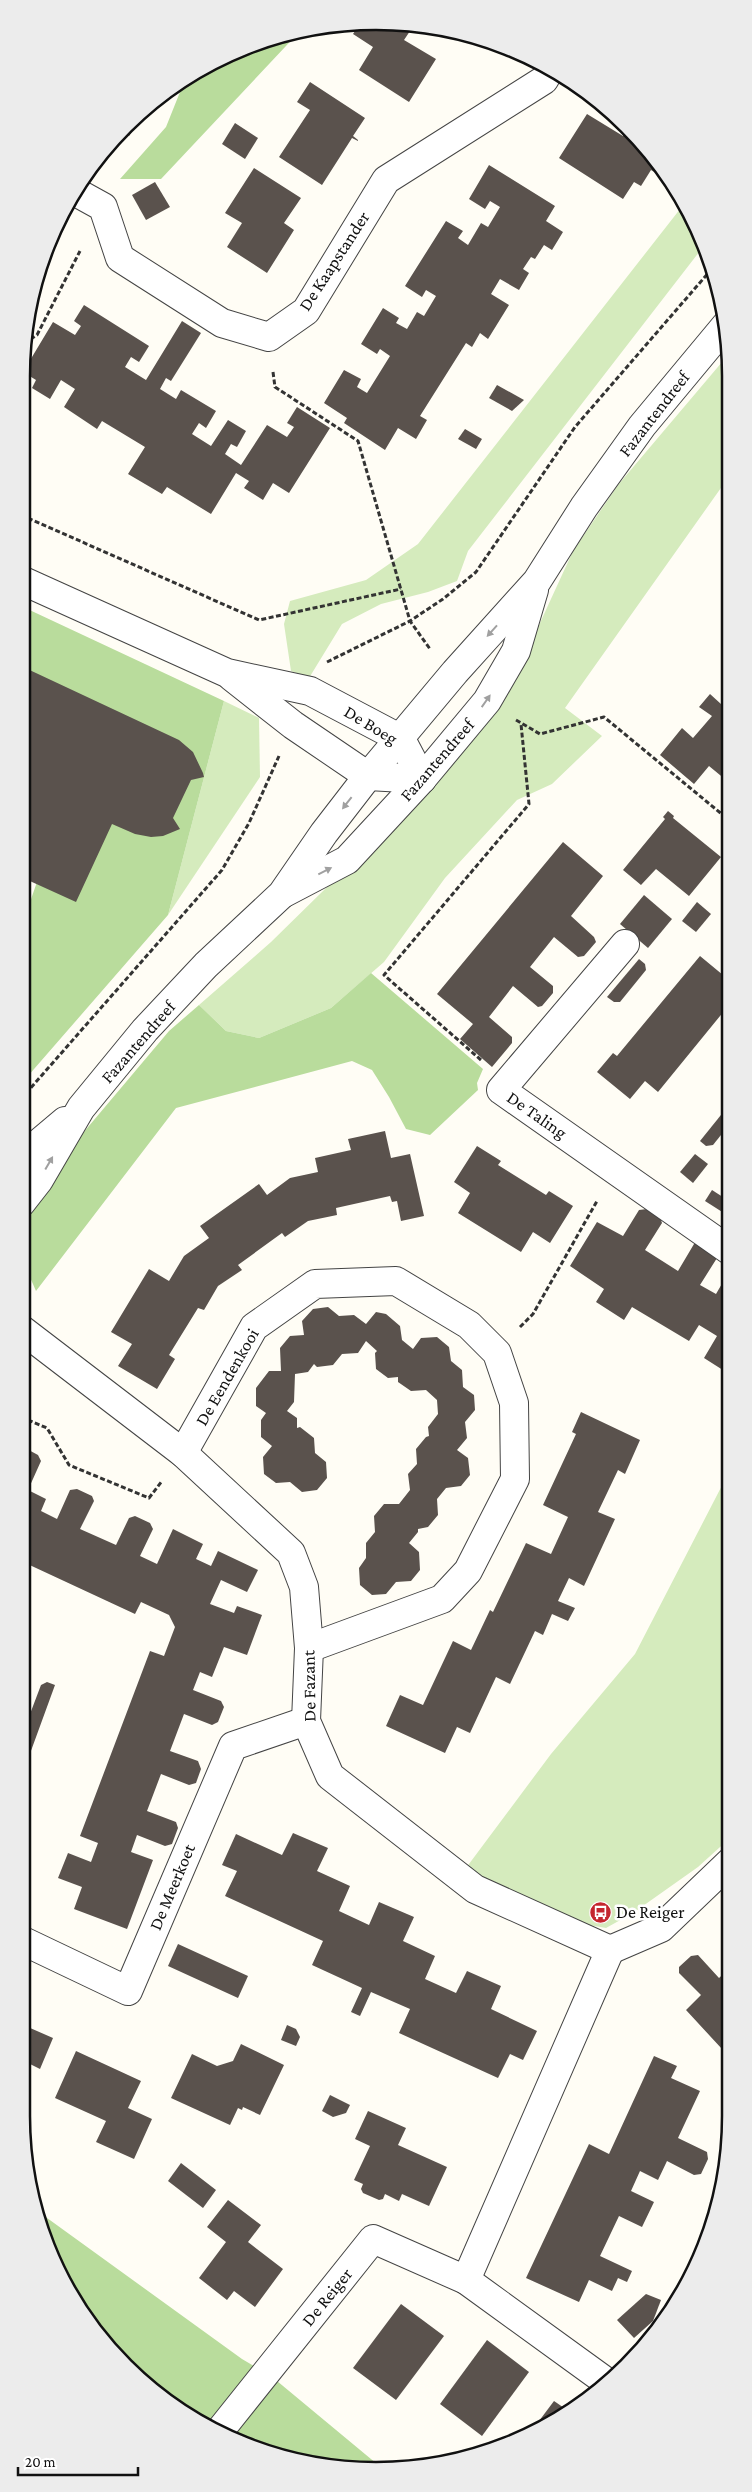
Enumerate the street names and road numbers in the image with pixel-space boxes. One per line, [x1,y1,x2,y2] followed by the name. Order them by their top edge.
[294,207,374,314] street label: De Kaapstander
[615,366,694,461] street label: Fazantendreef
[341,701,402,749] street label: De Boeg
[396,714,479,805] street label: Fazantendreef
[97,996,180,1087] street label: Fazantendreef
[503,1087,571,1143] street label: De Taling
[191,1325,263,1429] street label: De Eendenkooi
[298,1649,320,1722] street label: De Fazant
[145,1840,200,1933] street label: De Meerkoet
[298,2264,357,2330] street label: De Reiger

